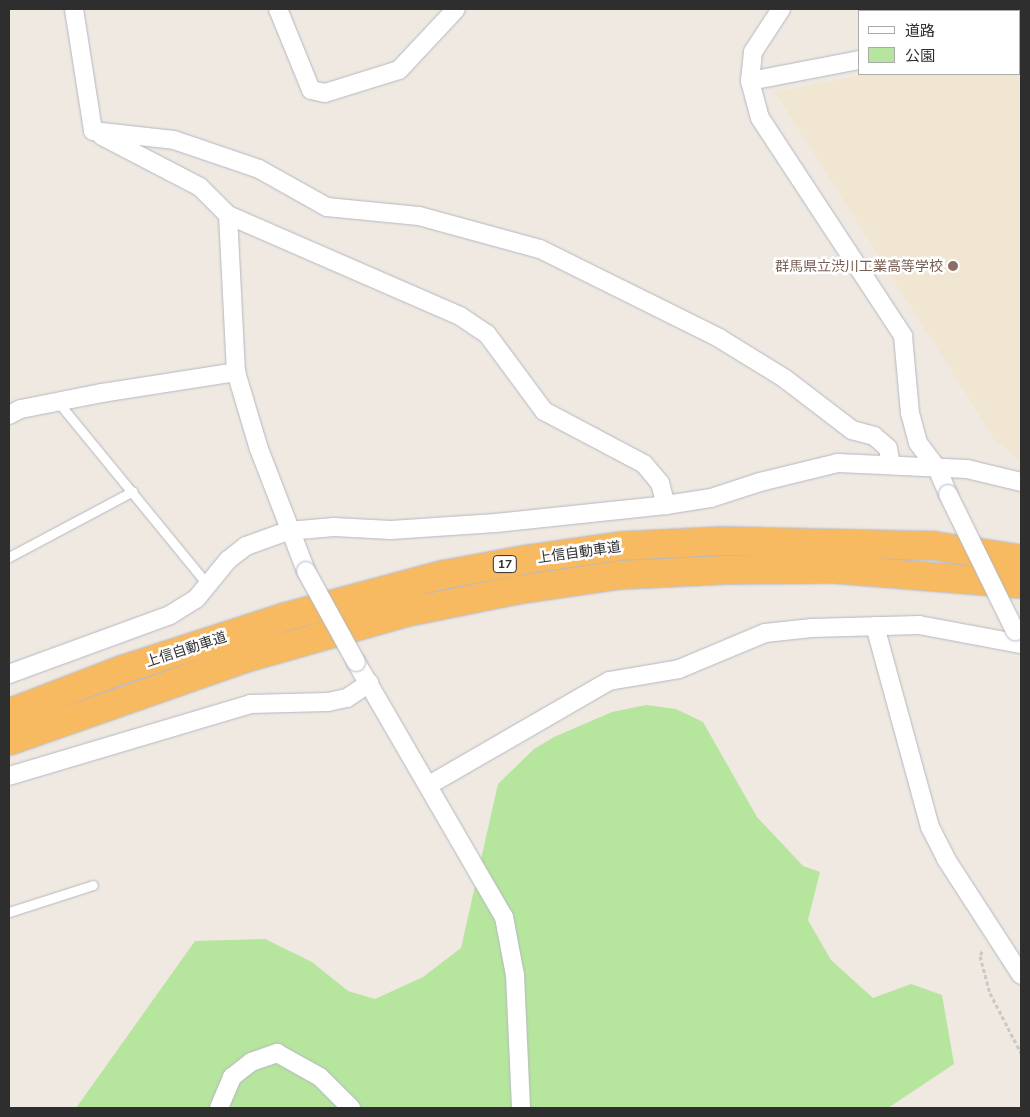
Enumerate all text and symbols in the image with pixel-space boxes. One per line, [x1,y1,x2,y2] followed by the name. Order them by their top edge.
[858,10,1020,75] legend
[905,21,935,40] text: 道路
[905,46,935,65] text: 公園
[775,258,943,274] place label: 群馬県立渋川工業高等学校
[947,260,959,272] marker: 群馬県立渋川工業高等学校
[536,538,622,566] street label: 上信自動車道
[492,554,518,574] road number: 17
[143,628,229,670] street label: 上信自動車道

